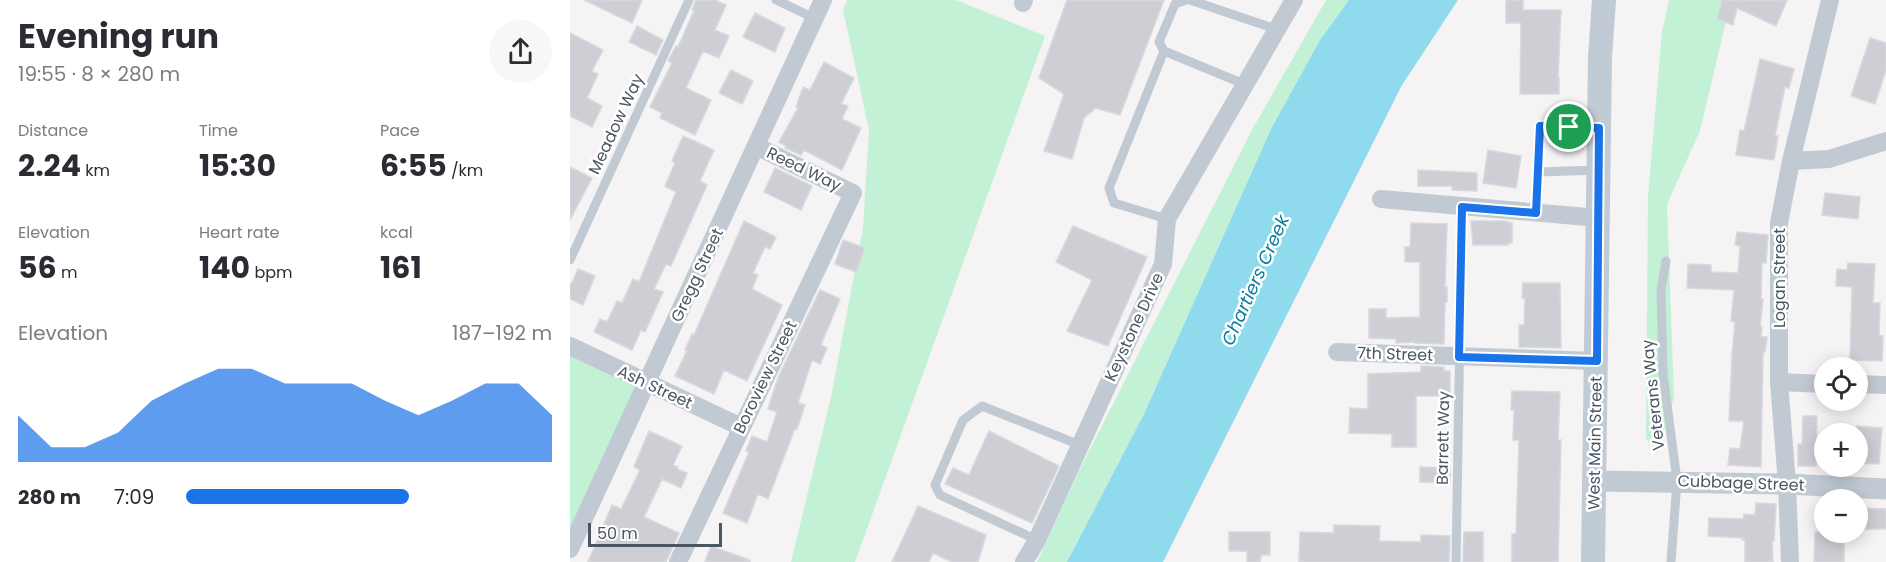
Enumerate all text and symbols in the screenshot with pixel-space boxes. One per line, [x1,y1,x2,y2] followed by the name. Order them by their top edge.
[18,13,219,60] text: Evening run
[489,20,552,83] button: share
[18,60,180,88] text: 19:55 · 8 × 280 m
[583,70,649,178] street label: Meadow Way
[1543,101,1594,152] pin
[1552,110,1585,143] icon: arrive
[18,119,88,142] text: Distance
[199,119,238,142] text: Time
[380,119,420,142] text: Pace
[763,141,845,197] street label: Reed Way
[18,144,81,187] text: 2.24
[199,144,276,187] text: 15:30
[380,144,447,187] text: 6:55
[81,159,110,182] text: km
[447,159,483,182] text: /km
[1215,210,1295,349] water label: Chartiers Creek
[18,221,90,244] text: Elevation
[199,221,279,244] text: Heart rate
[380,221,413,244] text: kcal
[665,224,729,326] street label: Gregg Street
[1768,228,1791,328] street label: Logan Street
[18,246,57,289] text: 56
[199,246,250,289] text: 140
[380,246,422,289] text: 161
[57,261,77,284] text: m
[250,261,293,284] text: bpm
[1099,269,1169,385] street label: Keystone Drive
[728,316,802,437] street label: Boroview Street
[18,319,108,347] text: Elevation
[452,319,552,347] text: 187–192 m
[1636,338,1670,452] street label: Veterans Way
[1357,341,1434,367] street label: 7th Street
[1814,357,1868,543] map controls
[1814,357,1868,411] button: locate
[614,360,696,415] street label: Ash Street
[1582,376,1608,510] street label: West Main Street
[1431,391,1455,485] street label: Barrett Way
[1814,423,1868,477] button: +
[1677,469,1805,497] street label: Cubbage Street
[18,483,81,511] text: 280 m
[114,483,154,511] text: 7:09
[1814,489,1868,543] button: −
[588,520,722,548] scale bar
[597,522,638,545] text: 50 m

